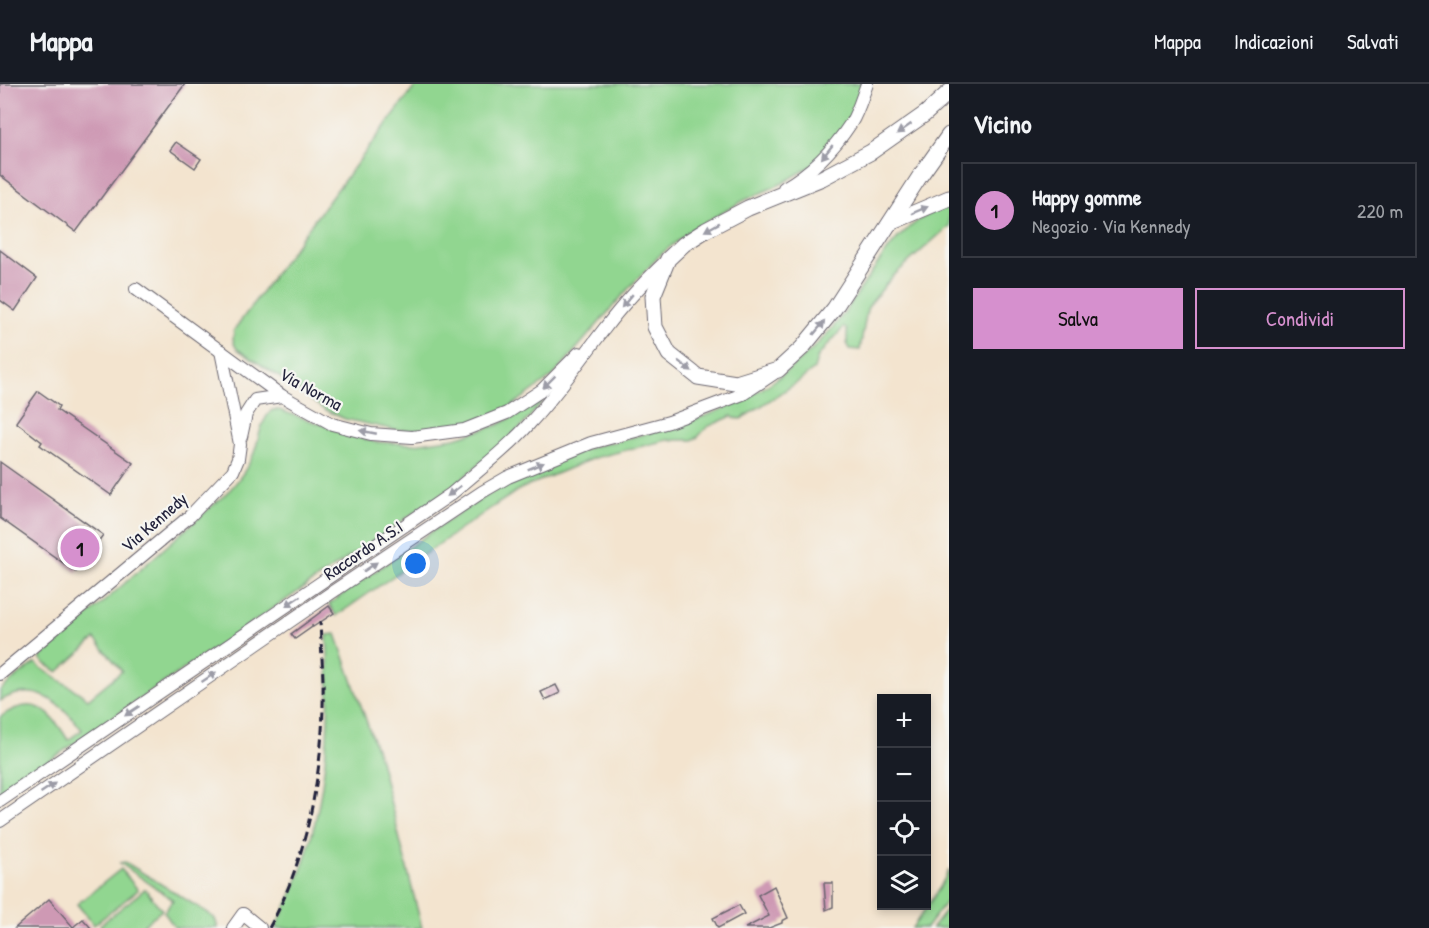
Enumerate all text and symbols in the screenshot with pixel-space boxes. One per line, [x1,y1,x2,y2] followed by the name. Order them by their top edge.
[30,22,93,60] text: Mappa
[1154,27,1201,56] text: Mappa
[1234,27,1314,56] text: Indicazioni
[1347,27,1399,56] text: Salvati
[973,106,1032,141] text: Vicino
[896,123,912,135] one-way arrow
[821,144,834,160] one-way arrow
[1032,182,1141,212] text: Happy gomme
[991,197,998,224] text: 1
[1357,197,1403,224] text: 220 m
[911,206,928,215] one-way arrow
[1032,212,1191,239] text: Negozio · Via Kennedy
[703,222,720,232] one-way arrow
[973,288,1183,349] button: Salva
[1195,288,1405,349] button: Condividi
[621,293,634,308] one-way arrow
[812,321,825,336] one-way arrow
[677,360,692,372] one-way arrow
[275,361,347,417] street label: Via Norma
[543,375,557,389] one-way arrow
[359,428,378,437] one-way arrow
[527,461,545,471] one-way arrow
[446,484,462,497] one-way arrow
[116,486,193,558] street label: Via Kennedy
[318,514,408,586] street label: Raccordo A.S.I
[60,526,100,570] pin: 1
[401,549,430,578] your location
[361,561,377,573] one-way arrow
[286,595,302,607] one-way arrow
[200,671,216,683] one-way arrow
[877,694,931,910] map controls
[877,694,931,748] button: +
[125,705,141,717] one-way arrow
[877,748,931,802] button: −
[40,782,56,794] one-way arrow
[877,802,931,856] button: locate
[877,856,931,910] button: layers

